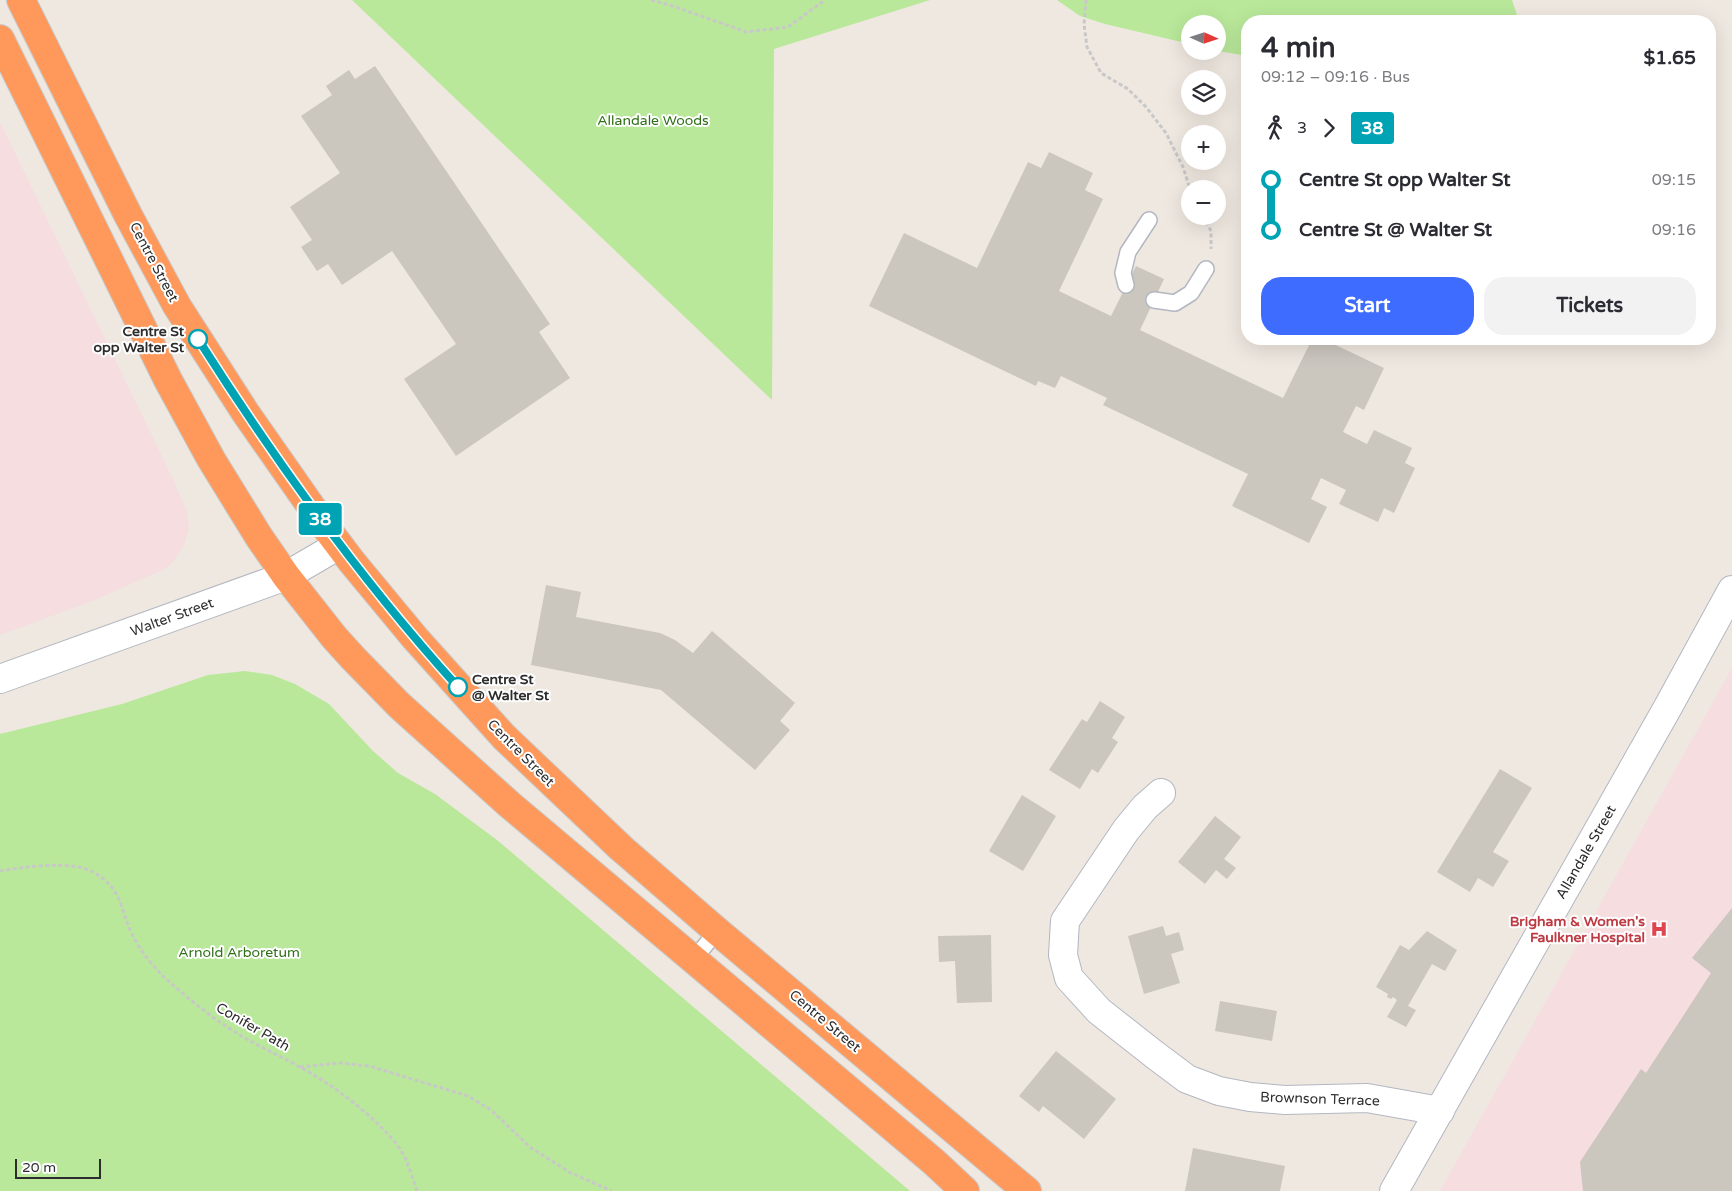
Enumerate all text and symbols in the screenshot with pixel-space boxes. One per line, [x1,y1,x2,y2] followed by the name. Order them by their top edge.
[1181,15,1226,60] north arrow
[1181,15,1226,225] map controls
[1261,31,1336,65] text: 4 min
[1644,47,1696,69] text: $1.65
[1261,67,1410,87] text: 09:12 – 09:16 · Bus
[1181,70,1226,115] button: layers
[597,112,709,129] park label: Allandale Woods
[1261,114,1289,142] icon: walk
[1315,114,1343,142] icon: forward
[1361,117,1384,139] text: 38
[1297,118,1307,138] text: 3
[1181,125,1226,170] button: +
[1299,169,1510,191] text: Centre St opp Walter St
[1652,170,1696,190] text: 09:15
[1181,180,1226,225] button: −
[126,219,182,305] street label: Centre Street
[1299,219,1492,241] text: Centre St @ Walter St
[1652,220,1696,240] text: 09:16
[1261,277,1474,335] button: Start
[1484,277,1696,335] button: Tickets
[93,323,185,356] place label: Centre St opp Walter St
[188,329,208,349] marker: Centre St opp Walter St
[298,503,342,535] line badge: 38
[309,508,331,530] text: 38
[128,594,216,640] street label: Walter Street
[472,671,550,704] place label: Centre St @ Walter St
[448,677,468,697] marker: Centre St @ Walter St
[484,716,559,791] street label: Centre Street
[1552,802,1620,902] street label: Allandale Street
[1510,913,1645,946] place label: Brigham & Women's Faulkner Hospital
[1649,919,1669,939] hospital icon: Brigham & Women's Faulkner Hospital
[178,944,300,961] park label: Arnold Arboretum
[786,986,865,1056] street label: Centre Street
[213,999,293,1055] street label: Conifer Path
[1260,1088,1380,1110] street label: Brownson Terrace
[15,1156,101,1179] scale bar
[22,1159,56,1176] text: 20 m

